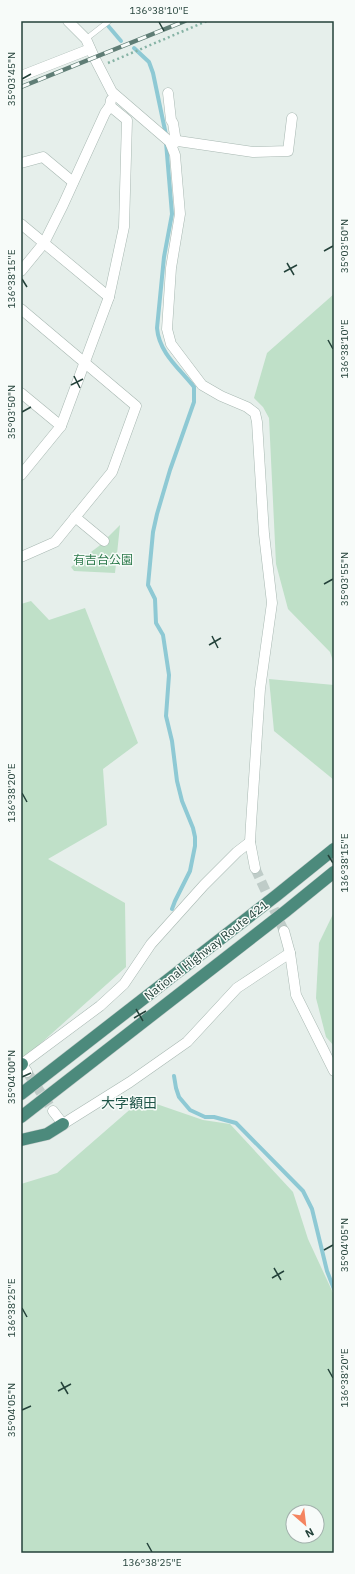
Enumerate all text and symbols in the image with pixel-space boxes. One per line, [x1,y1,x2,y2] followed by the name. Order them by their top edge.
[129,4,189,17] text: 136°38'10"E
[5,52,18,106] text: 35°03'45"N
[338,219,351,273] text: 35°03'50"N
[5,249,18,309] text: 136°38'15"E
[338,319,351,379] text: 136°38'10"E
[5,385,18,439] text: 35°03'50"N
[73,552,133,567] park label: 有吉台公園
[338,552,351,606] text: 35°03'55"N
[5,763,18,823] text: 136°38'20"E
[338,833,351,893] text: 136°38'15"E
[141,897,271,1003] street label: National Highway Route 421
[5,1050,18,1104] text: 35°04'00"N
[101,1094,157,1112] district label: 大字額田
[338,1218,351,1272] text: 35°04'05"N
[5,1278,18,1338] text: 136°38'25"E
[338,1348,351,1408] text: 136°38'20"E
[5,1383,18,1437] text: 35°04'05"N
[285,1504,325,1544] north arrow
[303,1525,316,1541] text: N
[122,1556,182,1569] text: 136°38'25"E

